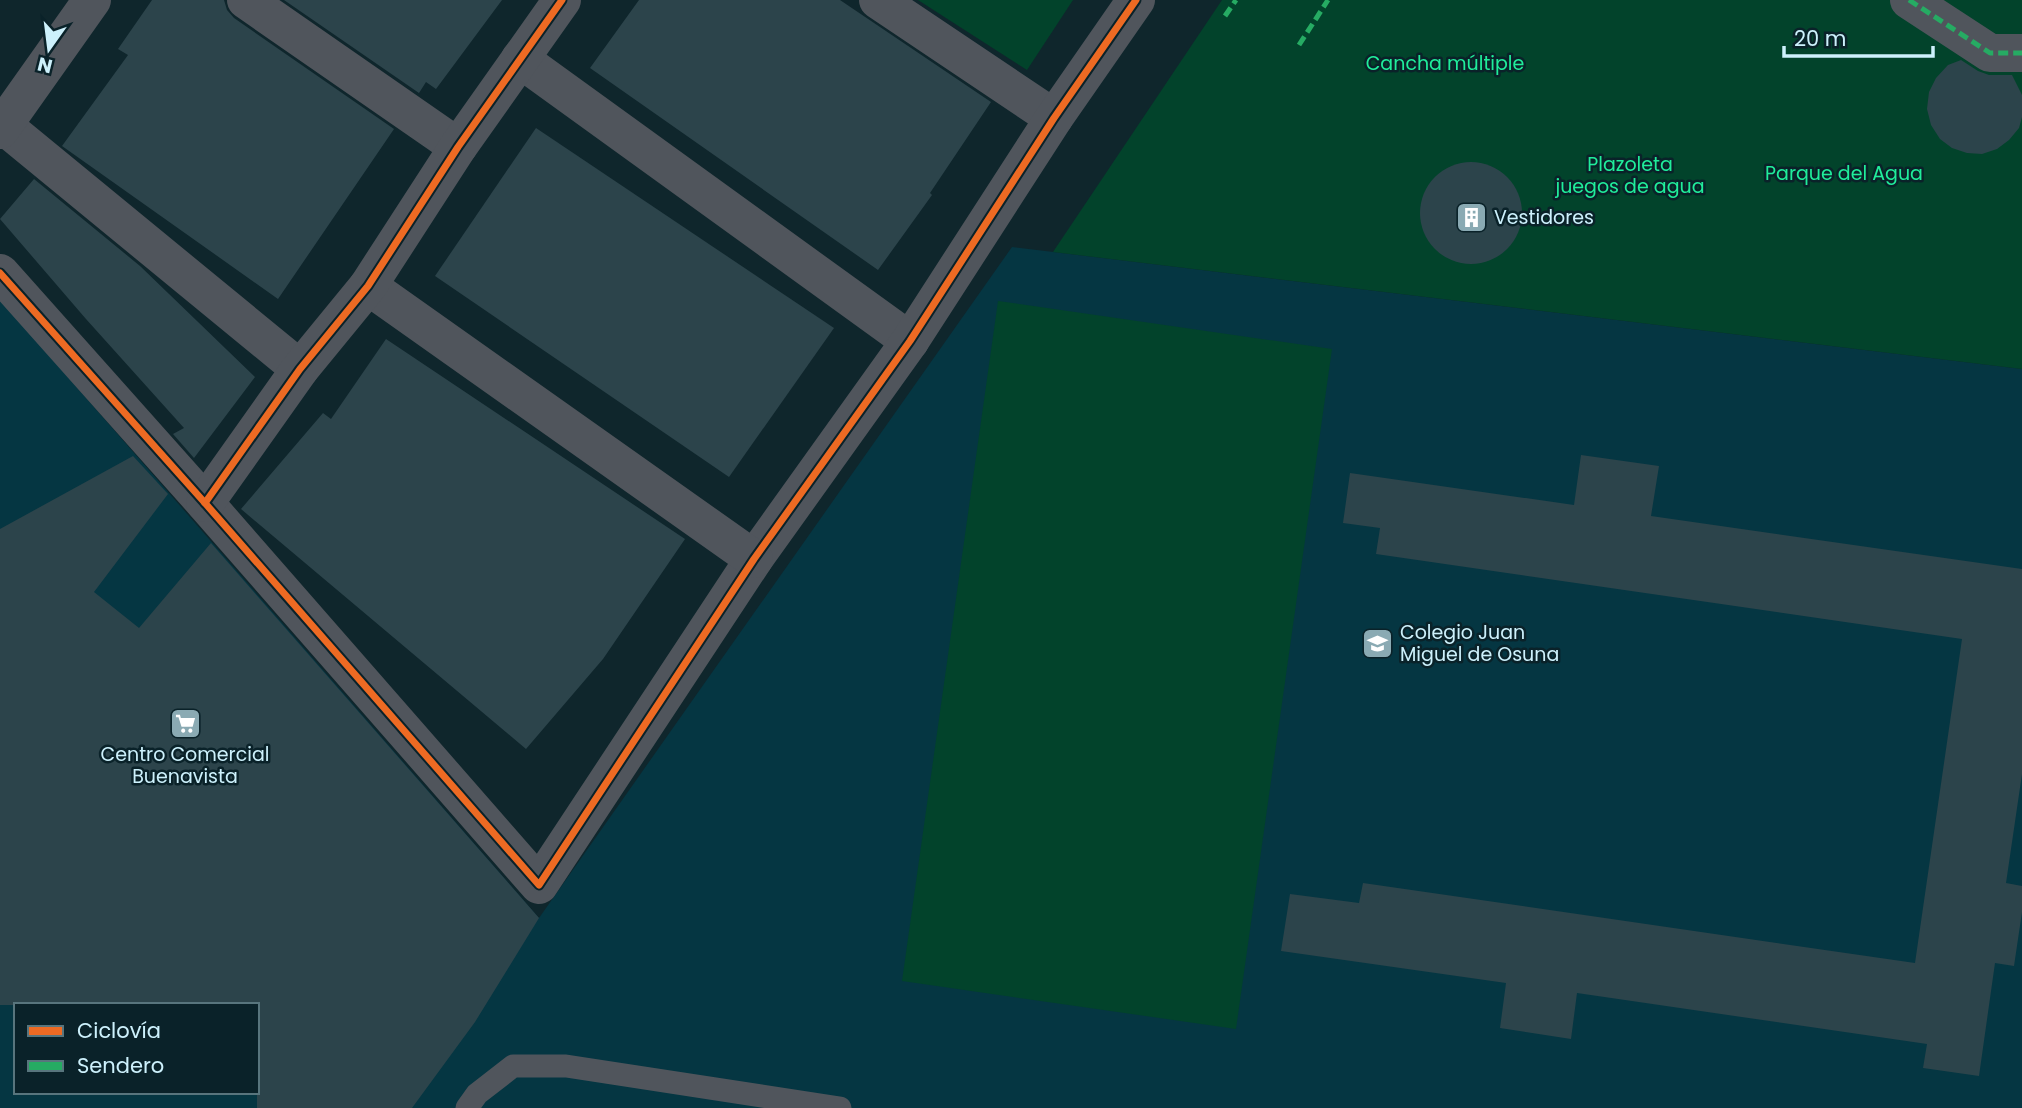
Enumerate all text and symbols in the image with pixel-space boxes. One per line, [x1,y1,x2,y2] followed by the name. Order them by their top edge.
[14,14,84,84] north arrow
[1784,14,1933,58] scale bar
[1794,24,1847,53] text: 20 m
[35,50,55,80] text: N
[1366,50,1524,77] park label: Cancha múltiple
[1554,151,1705,200] park label: Plazoleta juegos de agua
[1765,160,1923,187] park label: Parque del Agua
[1454,200,1488,234] building icon: Vestidores
[1494,204,1594,231] place label: Vestidores
[1400,619,1559,668] place label: Colegio Juan Miguel de Osuna
[1360,626,1394,660] school or university icon: Colegio Juan Miguel de Osuna
[168,706,202,740] supermarket icon: Centro Comercial Buenavista
[101,741,269,790] place label: Centro Comercial Buenavista
[14,1003,259,1094] legend
[77,1016,161,1045] text: Ciclovía
[77,1051,164,1080] text: Sendero

